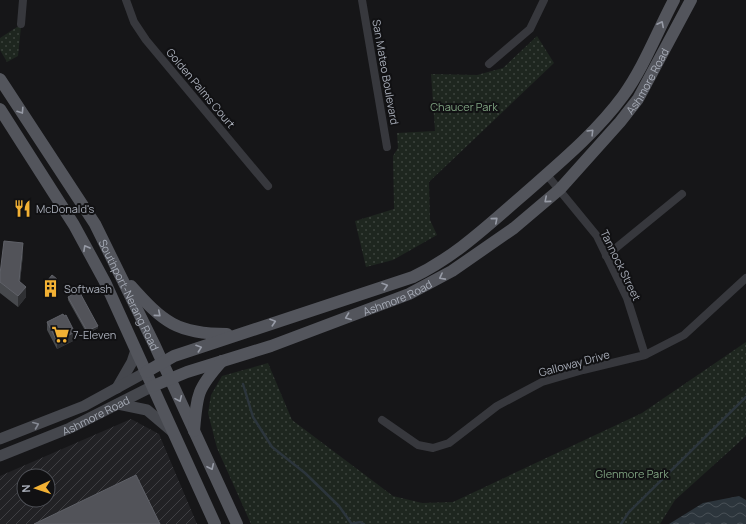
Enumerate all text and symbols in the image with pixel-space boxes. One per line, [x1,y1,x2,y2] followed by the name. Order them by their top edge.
[369,18,403,126] street label: San Mateo Boulevard
[657,21,664,28] one-way arrow
[163,45,239,131] street label: Golden Palms Court
[622,45,672,117] street label: Ashmore Road
[430,99,498,114] park label: Chaucer Park
[17,107,24,114] one-way arrow
[586,129,594,137] one-way arrow
[544,196,551,203] one-way arrow
[13,198,33,218] restaurant icon: McDonald's
[36,201,94,216] place label: McDonald's
[490,217,498,224] one-way arrow
[597,227,645,303] street label: Tannock Street
[96,237,163,353] street label: Southport-Nerang Road
[84,245,91,252] one-way arrow
[439,272,446,280] one-way arrow
[360,276,434,318] street label: Ashmore Road
[41,278,61,298] building icon: Softwash
[64,281,112,296] place label: Softwash
[381,282,388,291] one-way arrow
[153,309,161,316] one-way arrow
[344,312,351,321] one-way arrow
[270,319,277,327] one-way arrow
[50,324,70,344] supermarket icon: 7-Eleven
[73,327,116,342] place label: 7-Eleven
[195,344,202,352] one-way arrow
[537,346,612,380] street label: Galloway Drive
[60,392,132,438] street label: Ashmore Road
[174,395,182,403] one-way arrow
[32,422,40,430] one-way arrow
[206,464,214,471] one-way arrow
[595,466,669,481] park label: Glenmore Park
[16,468,56,508] north arrow
[18,484,33,493] text: N

